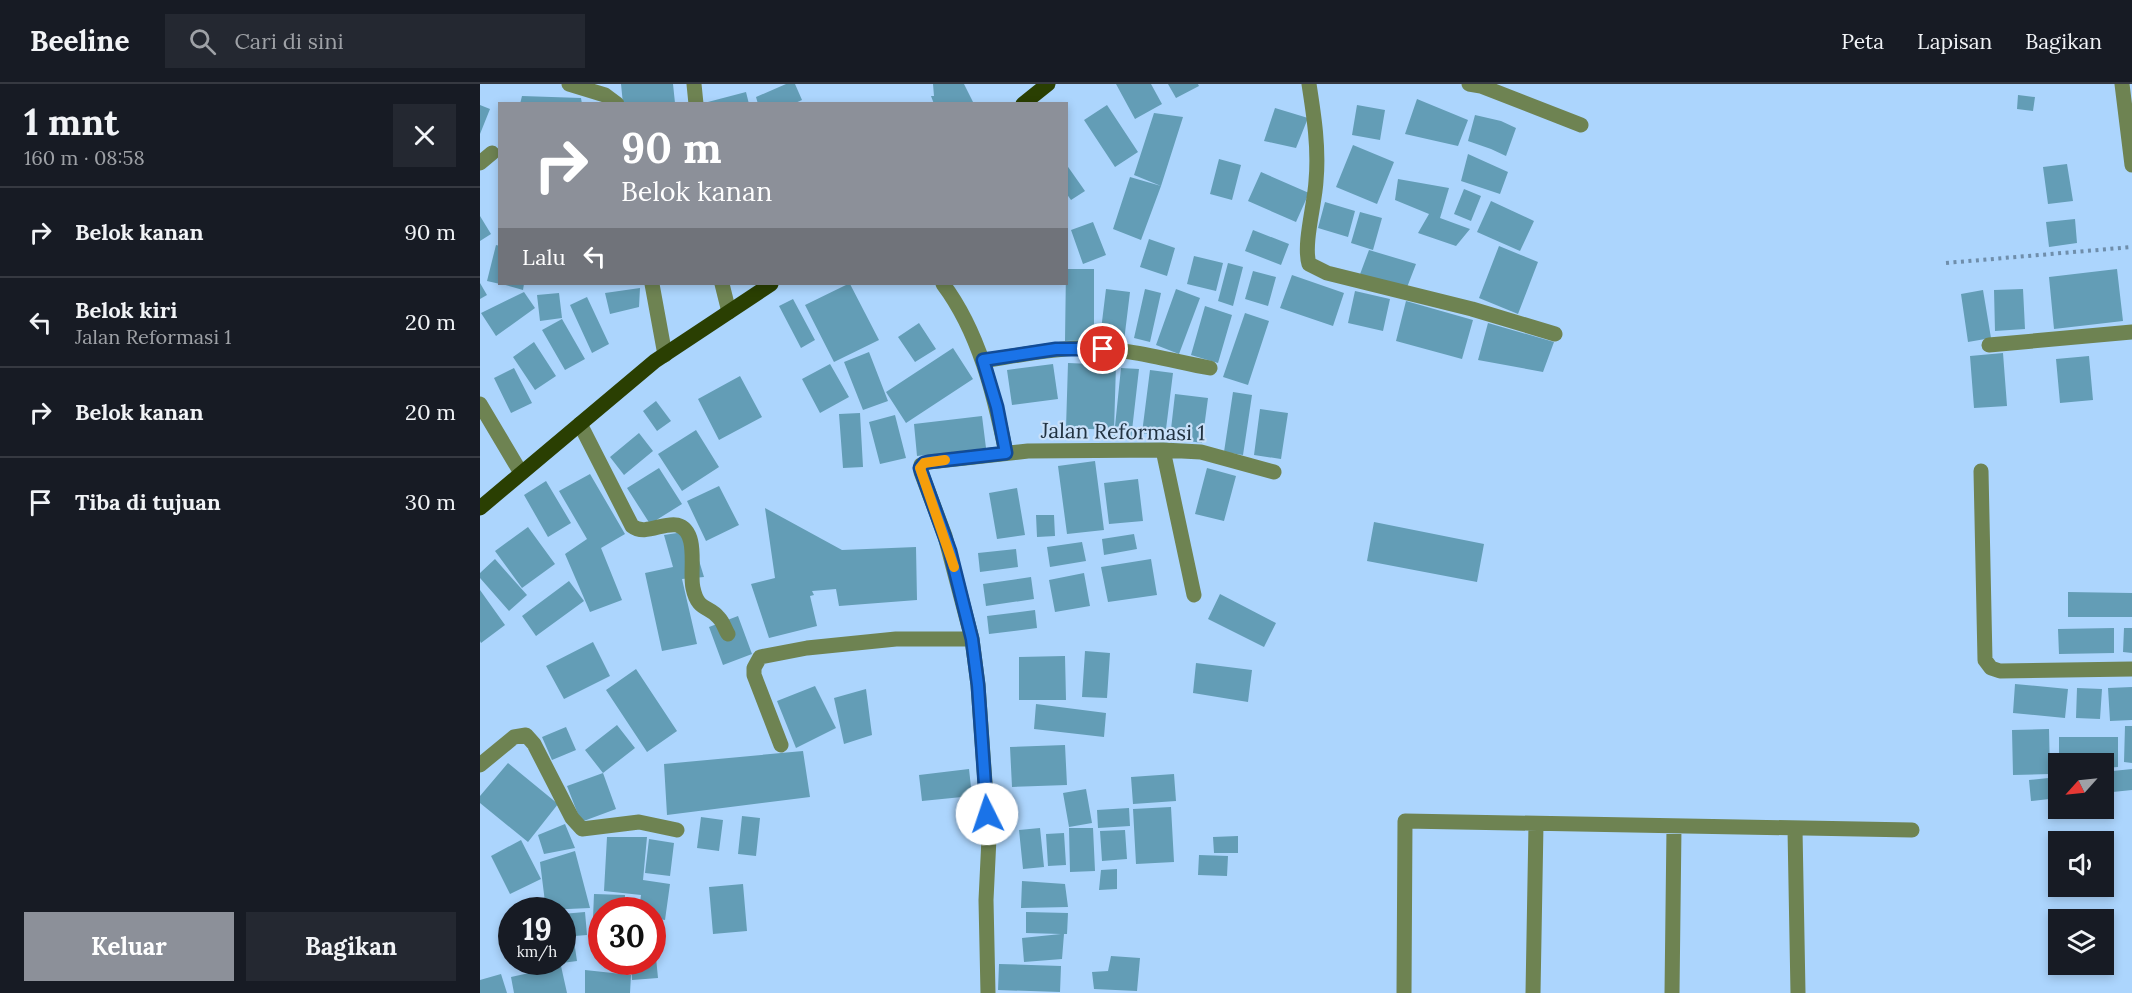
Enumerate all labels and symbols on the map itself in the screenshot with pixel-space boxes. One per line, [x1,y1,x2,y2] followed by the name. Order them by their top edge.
[1077,323,1128,374] pin
[1040,417,1205,446] street label: Jalan Reformasi 1
[2048,753,2114,819] north arrow
[955,782,1019,846] position arrow
[588,897,666,975] speed limit sign: 30

